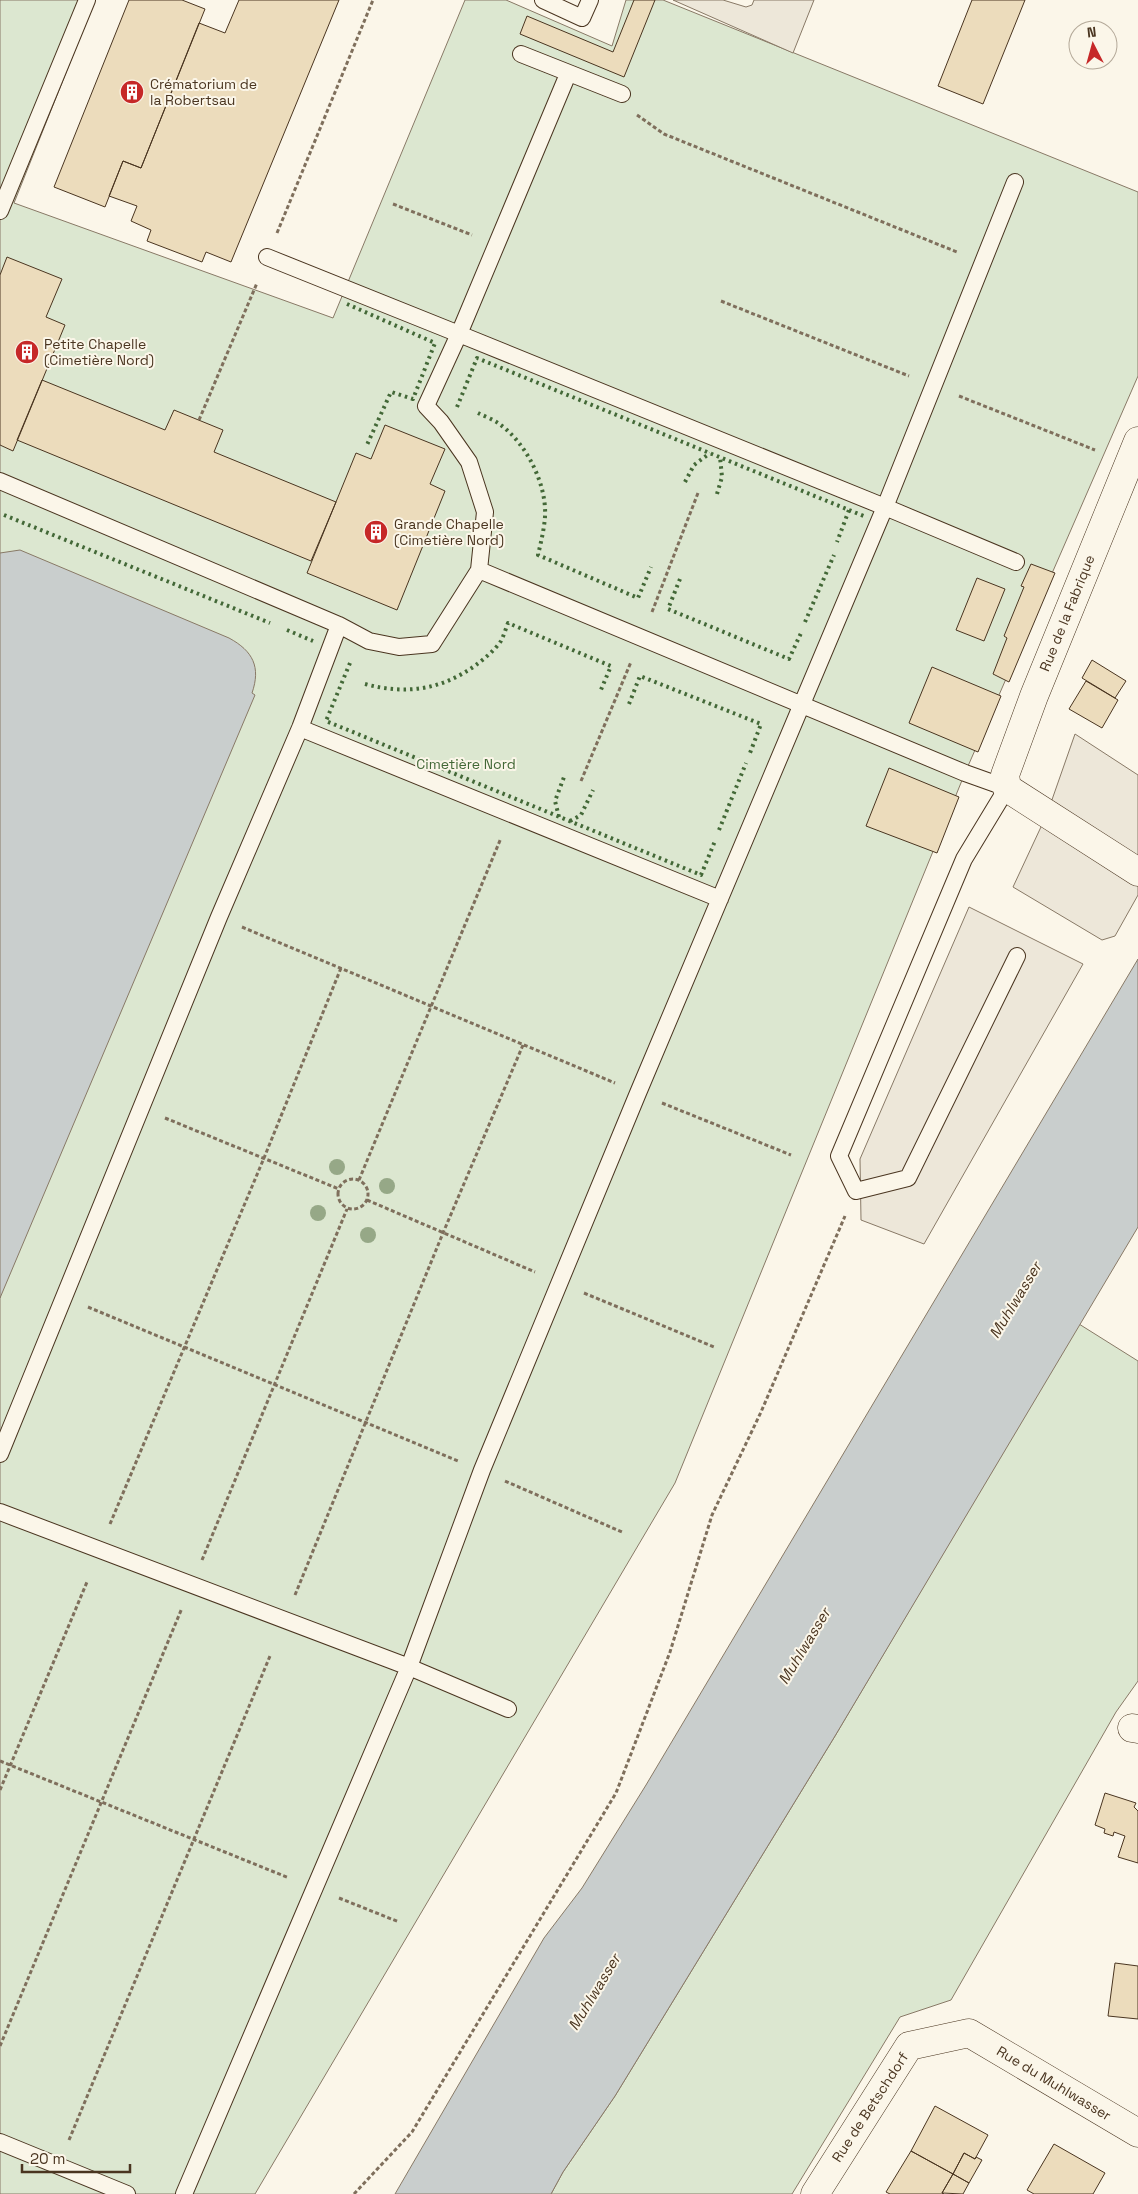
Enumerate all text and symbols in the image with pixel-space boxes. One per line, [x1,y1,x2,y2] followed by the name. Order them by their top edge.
[1068,20,1118,70] north arrow
[1086,23,1097,42] text: N
[150,75,257,109] place label: Crématorium de la Robertsau
[119,79,145,105] building icon: Crématorium de la Robertsau
[44,335,154,369] place label: Petite Chapelle (Cimetière Nord)
[14,339,40,365] building icon: Petite Chapelle (Cimetière Nord)
[394,515,504,549] place label: Grande Chapelle (Cimetière Nord)
[363,519,389,545] building icon: Grande Chapelle (Cimetière Nord)
[1035,552,1099,674] street label: Rue de la Fabrique
[416,755,516,773] park label: Cimetière Nord
[985,1257,1046,1342] water label: Muhlwasser
[774,1603,835,1688] water label: Muhlwasser
[564,1949,625,2034] water label: Muhlwasser
[993,2042,1115,2124] street label: Rue du Muhlwasser
[828,2049,912,2165] street label: Rue de Betschdorf
[22,2142,130,2174] scale bar
[30,2149,65,2168] text: 20 m

